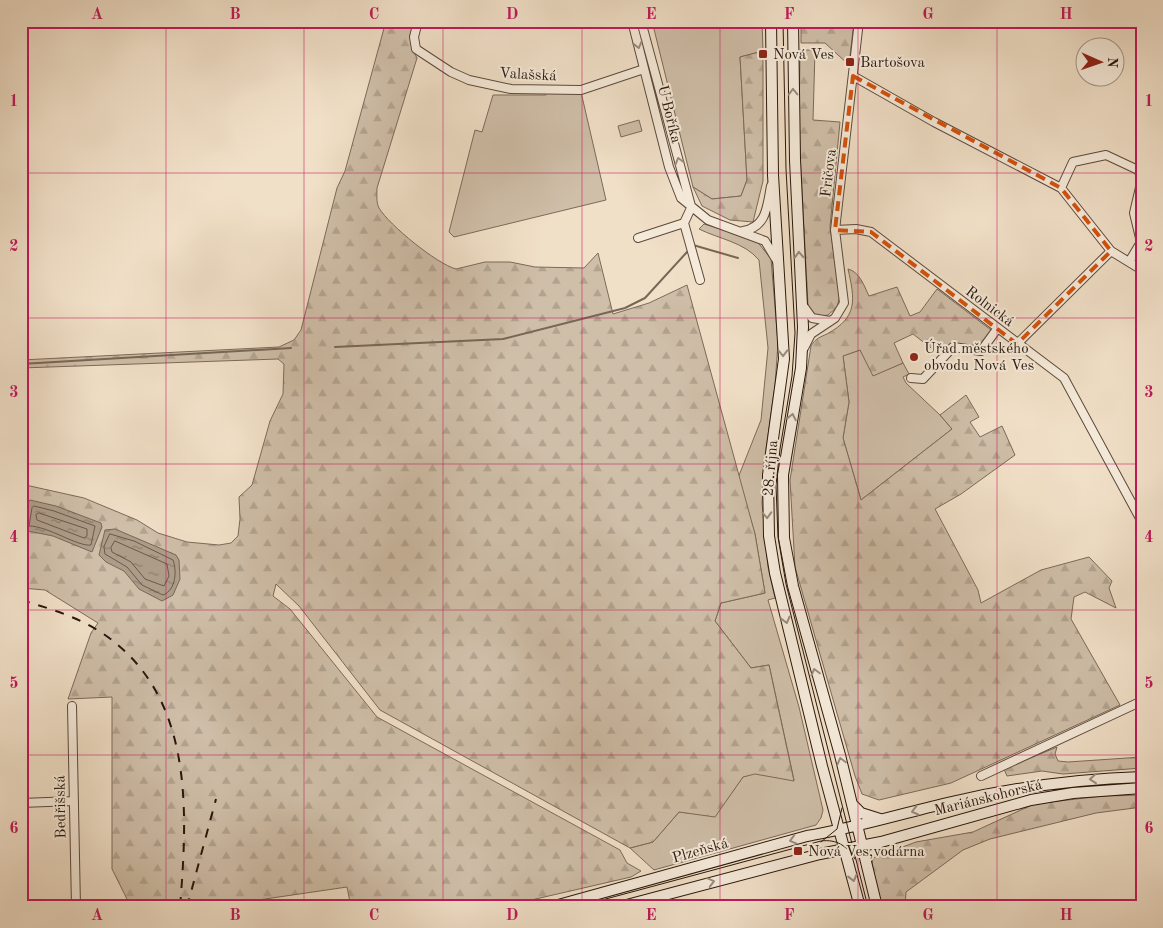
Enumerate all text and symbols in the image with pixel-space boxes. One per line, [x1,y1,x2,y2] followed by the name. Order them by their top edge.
[91,7,103,23] text: A
[229,7,241,23] text: B
[369,7,379,23] text: C
[506,7,518,23] text: D
[645,7,657,23] text: E
[784,7,795,23] text: F
[922,7,934,23] text: G
[1059,7,1073,23] text: H
[1076,38,1126,88] north arrow
[632,41,643,50] one-way arrow
[757,48,769,60] marker: Nová Ves
[773,48,834,63] place label: Nová Ves
[844,56,856,68] marker: Bartošova
[860,56,925,71] place label: Bartošova
[1105,57,1119,68] text: N
[499,67,558,85] street label: Valašská
[654,84,683,145] street label: U Boříka
[788,88,798,96] one-way arrow
[9,94,19,110] text: 1
[1144,94,1154,110] text: 1
[819,148,840,198] street label: Fričova
[674,157,684,165] one-way arrow
[9,239,19,255] text: 2
[1144,239,1154,255] text: 2
[794,250,805,258] one-way arrow
[962,284,1016,330] street label: Rolnická
[924,338,1034,374] place label: Úřad městského obvodu Nová Ves
[778,350,788,358] one-way arrow
[908,351,920,363] marker: Úřad městského obvodu Nová Ves
[9,385,19,401] text: 3
[1144,385,1154,401] text: 3
[786,412,796,421] one-way arrow
[762,439,781,497] street label: 28. října
[762,511,773,519] one-way arrow
[9,530,19,546] text: 4
[1144,530,1154,546] text: 4
[781,615,791,623] one-way arrow
[811,668,821,676] one-way arrow
[9,676,19,692] text: 5
[1144,676,1154,692] text: 5
[836,756,847,765] one-way arrow
[1089,773,1097,784] one-way arrow
[53,775,70,839] street label: Bedřišská
[933,778,1045,819] street label: Mariánskohorská
[911,806,919,816] one-way arrow
[9,821,19,837] text: 6
[1144,821,1154,837] text: 6
[789,834,797,844] one-way arrow
[671,836,731,867] street label: Plzeňská
[792,845,804,857] marker: Nová Ves,vodárna
[808,845,925,860] place label: Nová Ves,vodárna
[847,873,858,882] one-way arrow
[707,877,716,888] one-way arrow
[91,908,103,924] text: A
[229,908,241,924] text: B
[369,908,379,924] text: C
[506,908,518,924] text: D
[645,908,657,924] text: E
[784,908,795,924] text: F
[922,908,934,924] text: G
[1059,908,1073,924] text: H

